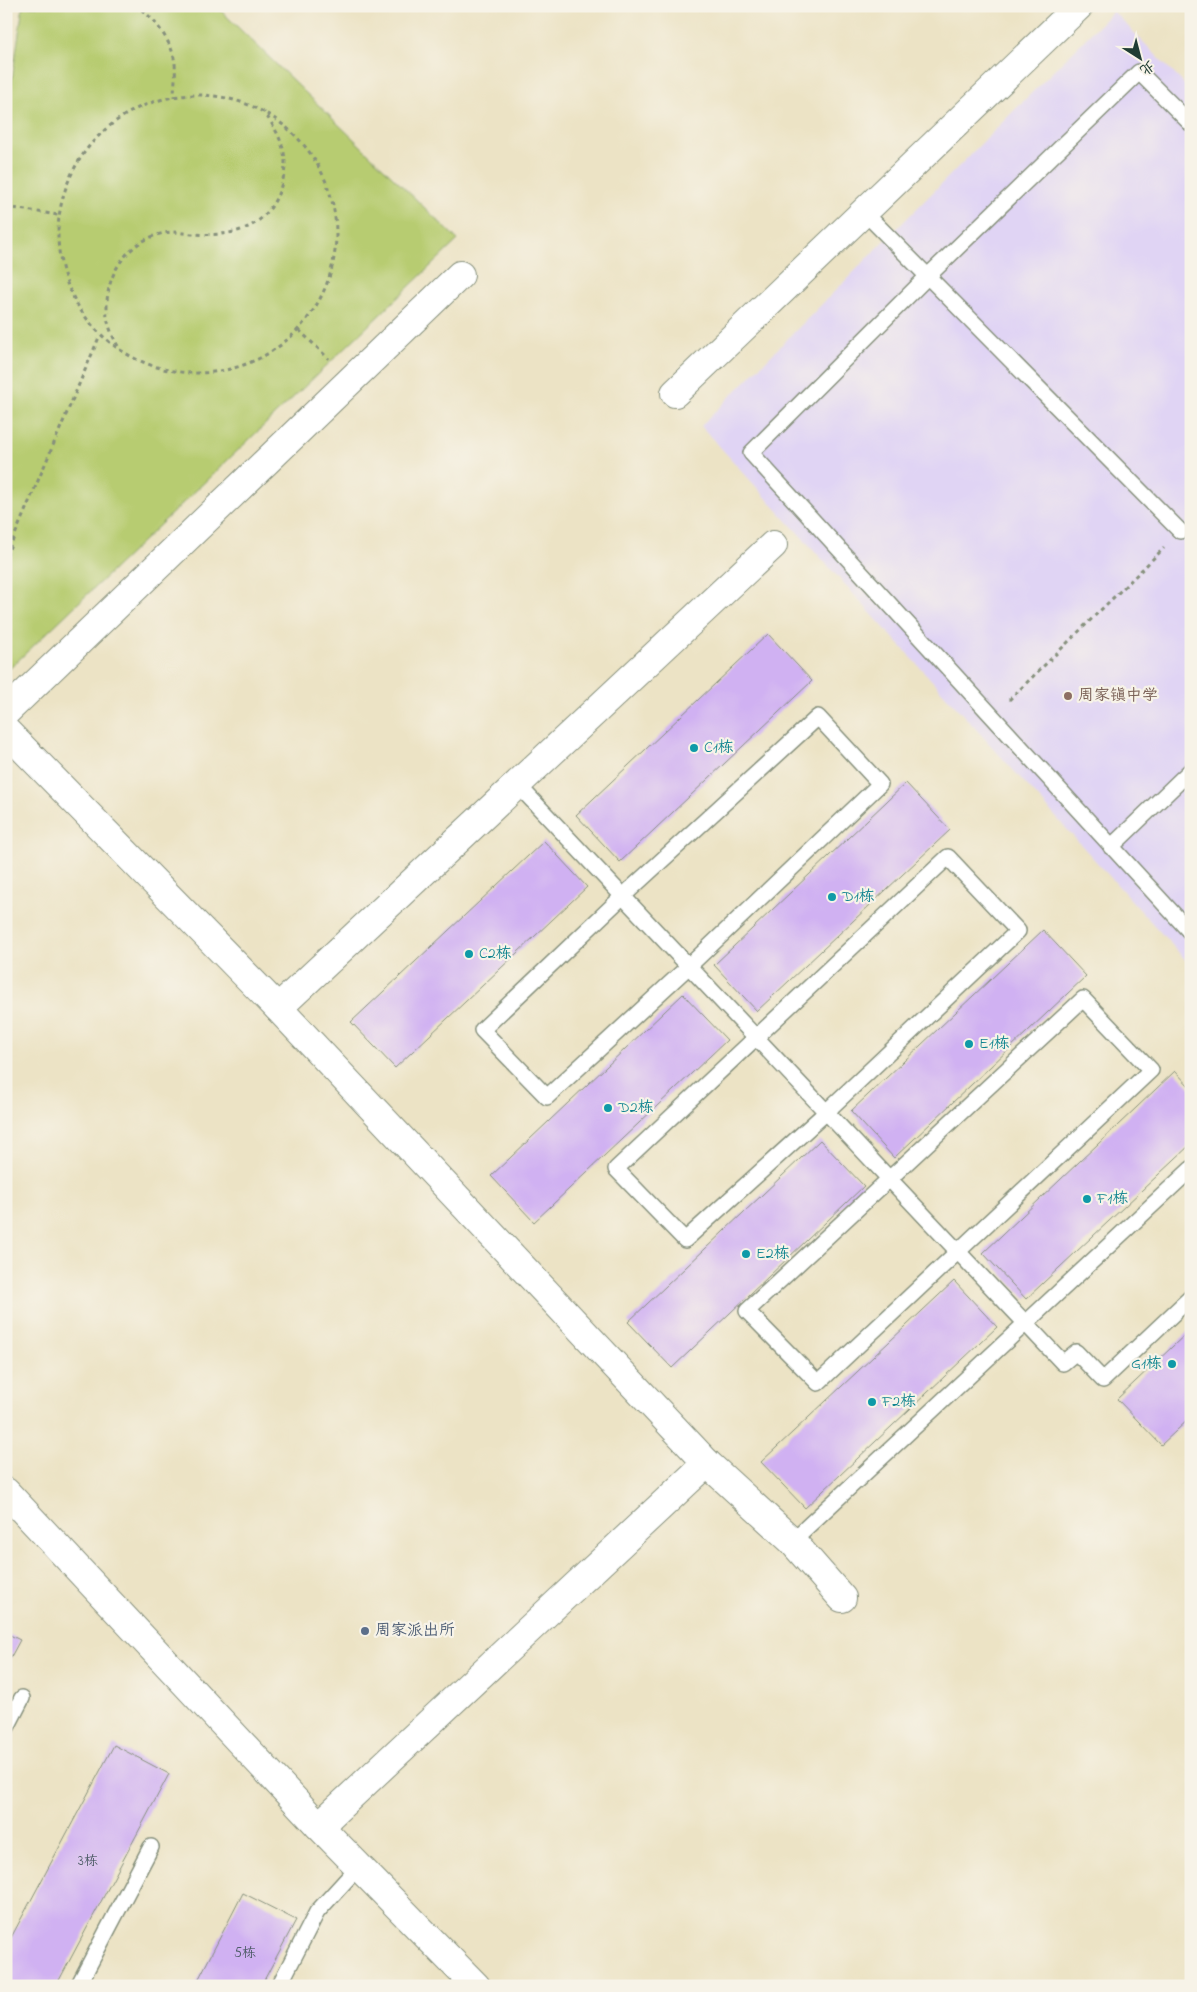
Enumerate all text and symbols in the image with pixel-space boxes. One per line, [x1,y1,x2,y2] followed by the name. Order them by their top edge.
[1114,32,1164,82] north arrow
[1135,55,1159,80] text: 北
[1078,684,1158,708] place label: 周家镇中学
[1062,690,1074,702] marker: 周家镇中学
[704,736,734,760] place label: C1栋
[688,742,700,754] marker: C1栋
[841,885,875,909] place label: D1栋
[826,891,838,903] marker: D1栋
[479,942,512,966] place label: C2栋
[463,948,475,960] marker: C2栋
[979,1032,1010,1056] place label: E1栋
[963,1038,975,1050] marker: E1栋
[617,1096,654,1120] place label: D2栋
[602,1102,614,1114] marker: D2栋
[1096,1187,1128,1211] place label: F1栋
[1081,1193,1093,1205] marker: F1栋
[756,1242,790,1266] place label: E2栋
[740,1248,752,1260] marker: E2栋
[1131,1352,1162,1376] place label: G1栋
[1166,1358,1178,1370] marker: G1栋
[881,1390,916,1414] place label: F2栋
[866,1396,878,1408] marker: F2栋
[375,1619,455,1643] place label: 周家派出所
[359,1625,371,1637] marker: 周家派出所
[78,1851,98,1872] house number: 3栋
[234,1943,256,1964] house number: 5栋

